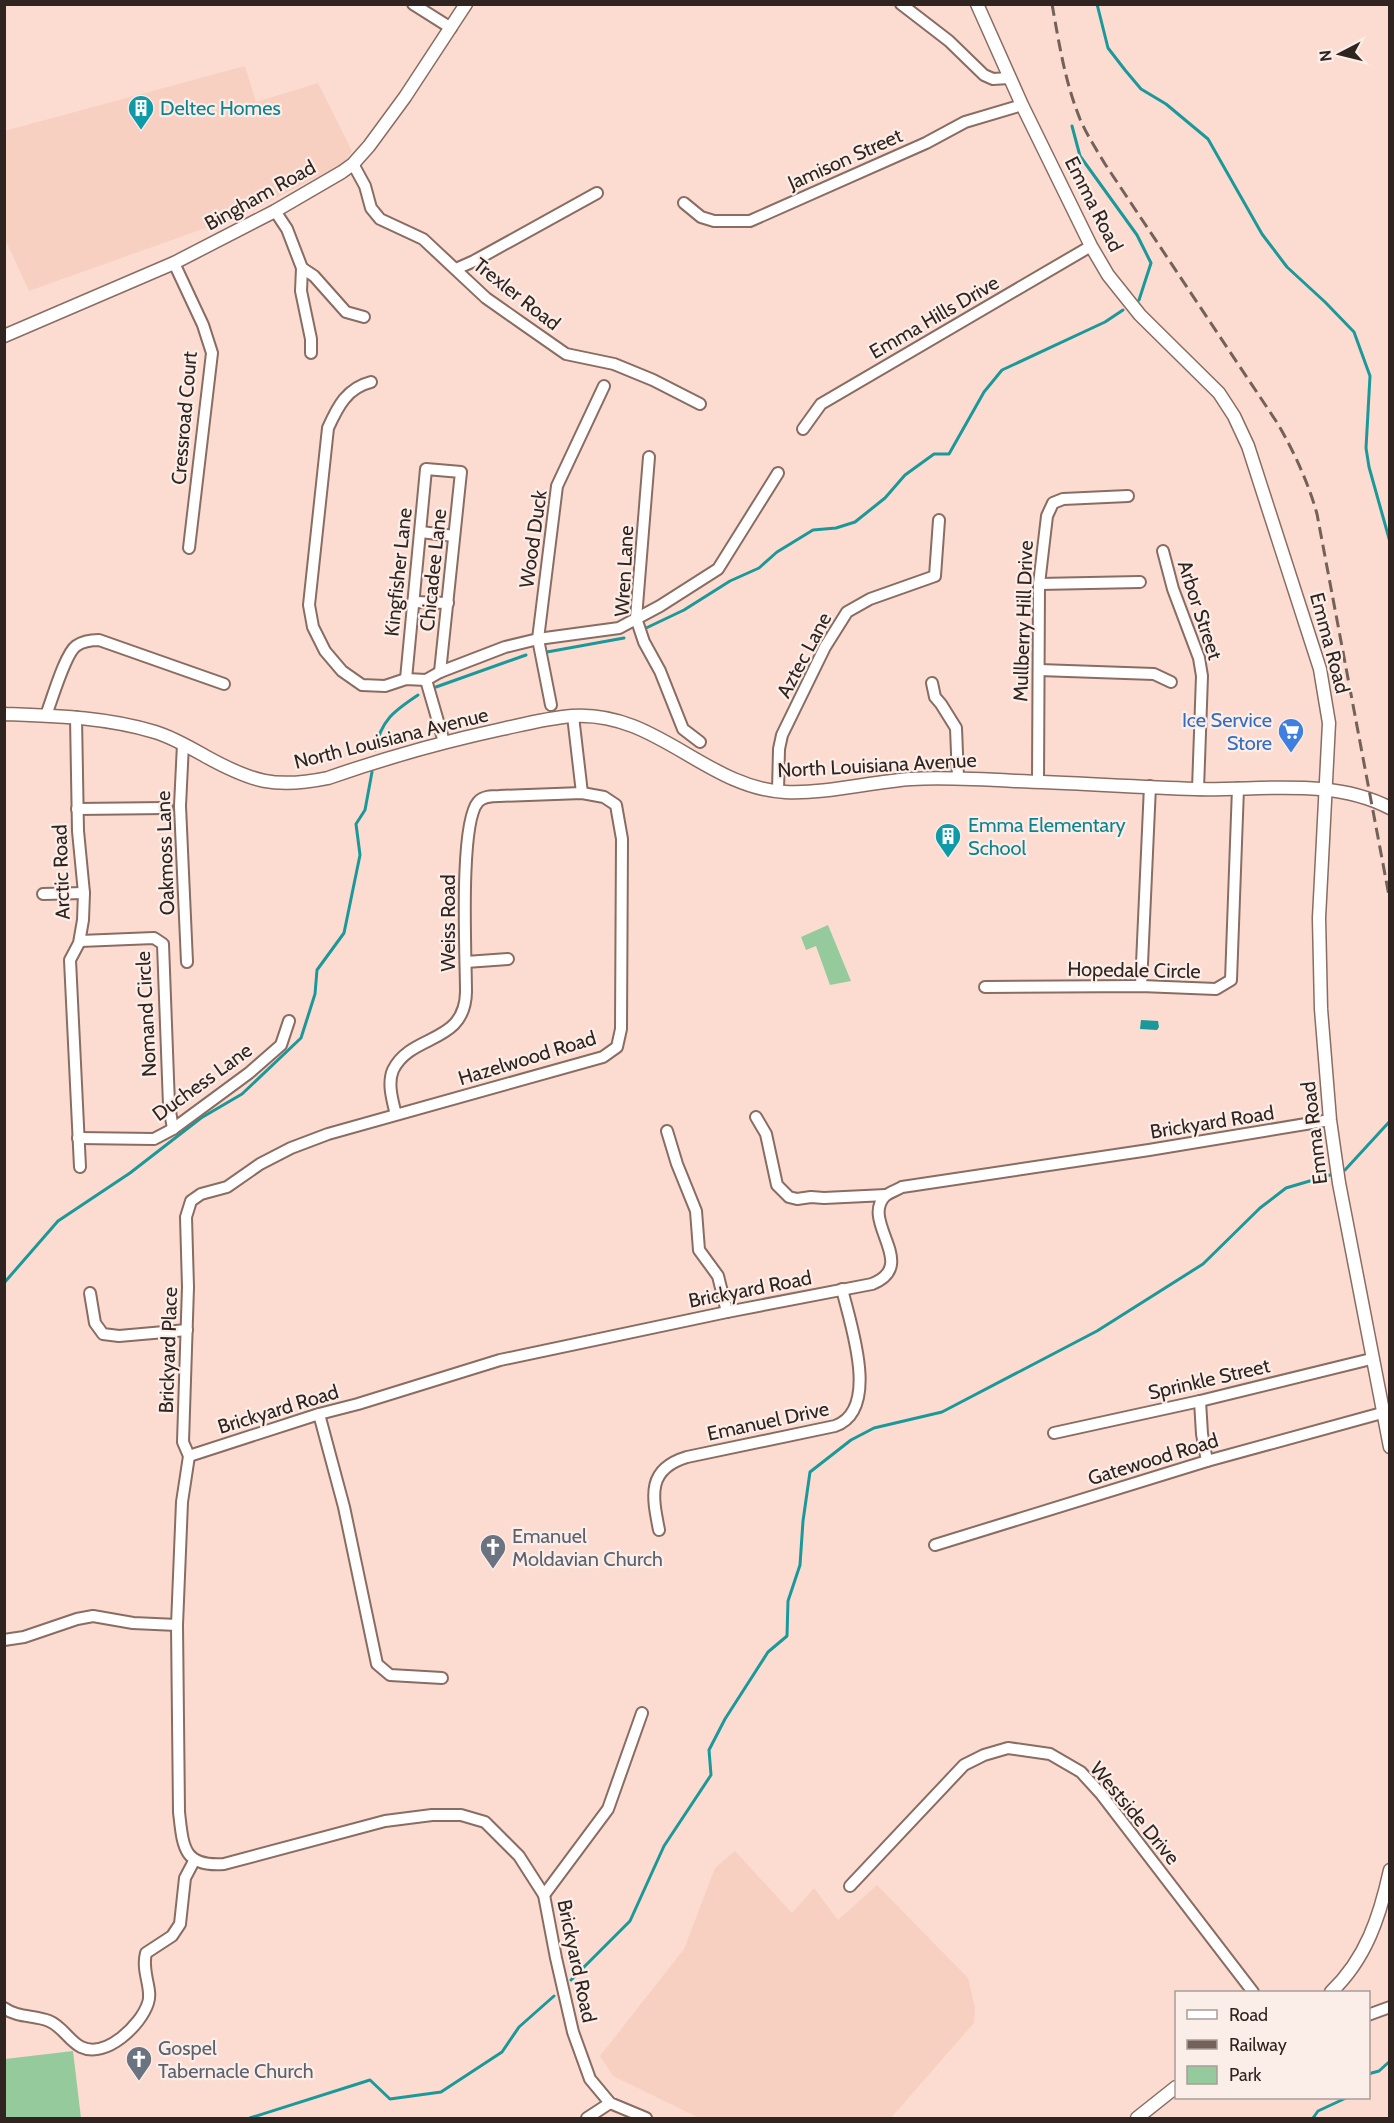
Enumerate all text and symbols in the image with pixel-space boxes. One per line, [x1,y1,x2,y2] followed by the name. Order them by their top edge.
[1310,24,1370,84] north arrow
[1315,49,1336,63] text: N
[126,93,156,131] building icon: Deltec Homes
[160,96,281,120] place label: Deltec Homes
[783,123,906,195] street label: Jamison Street
[1060,152,1128,256] street label: Emma Road
[200,155,320,235] street label: Bingham Road
[469,253,565,335] street label: Trexler Road
[865,270,1003,364] street label: Emma Hills Drive
[166,350,202,486] street label: Cressroad Court
[514,488,552,590] street label: Wood Duck
[379,506,417,638] street label: Kingfisher Lane
[415,507,451,633] street label: Chicadee Lane
[610,525,638,617] street label: Wren Lane
[1008,540,1038,702] street label: Mullberry Hill Drive
[1173,557,1227,663] street label: Arbor Street
[1305,590,1355,696] street label: Emma Road
[772,608,836,702] street label: Aztec Lane
[291,702,491,774] street label: North Louisiana Avenue
[1182,708,1272,755] place label: Ice Service Store
[1276,716,1306,754] supermarket icon: Ice Service Store
[777,748,977,782] street label: North Louisiana Avenue
[151,790,179,916] street label: Oakmoss Lane
[968,813,1126,860] place label: Emma Elementary School
[933,821,963,859] building icon: Emma Elementary School
[47,824,75,920] street label: Arctic Road
[436,874,460,972] street label: Weiss Road
[131,951,161,1077] street label: Nomand Circle
[1067,957,1201,983] street label: Hopedale Circle
[455,1026,599,1090] street label: Hazelwood Road
[148,1038,256,1126] street label: Duchess Lane
[1296,1080,1332,1186] street label: Emma Road
[1148,1100,1276,1144] street label: Brickyard Road
[686,1265,814,1313] street label: Brickyard Road
[154,1286,182,1414] street label: Brickyard Place
[1146,1353,1272,1405] street label: Sprinkle Street
[215,1379,341,1439] street label: Brickyard Road
[705,1396,831,1446] street label: Emanuel Drive
[1085,1428,1221,1490] street label: Gatewood Road
[512,1524,663,1571] place label: Emanuel Moldavian Church
[478,1532,508,1570] church icon: Emanuel Moldavian Church
[1085,1757,1185,1869] street label: Westside Drive
[552,1897,602,2025] street label: Brickyard Road
[1175,1991,1370,2099] legend
[1229,2004,1268,2026] text: Road
[1229,2034,1287,2056] text: Railway
[158,2036,314,2083] place label: Gospel Tabernacle Church
[124,2044,154,2082] church icon: Gospel Tabernacle Church
[1229,2064,1262,2086] text: Park

